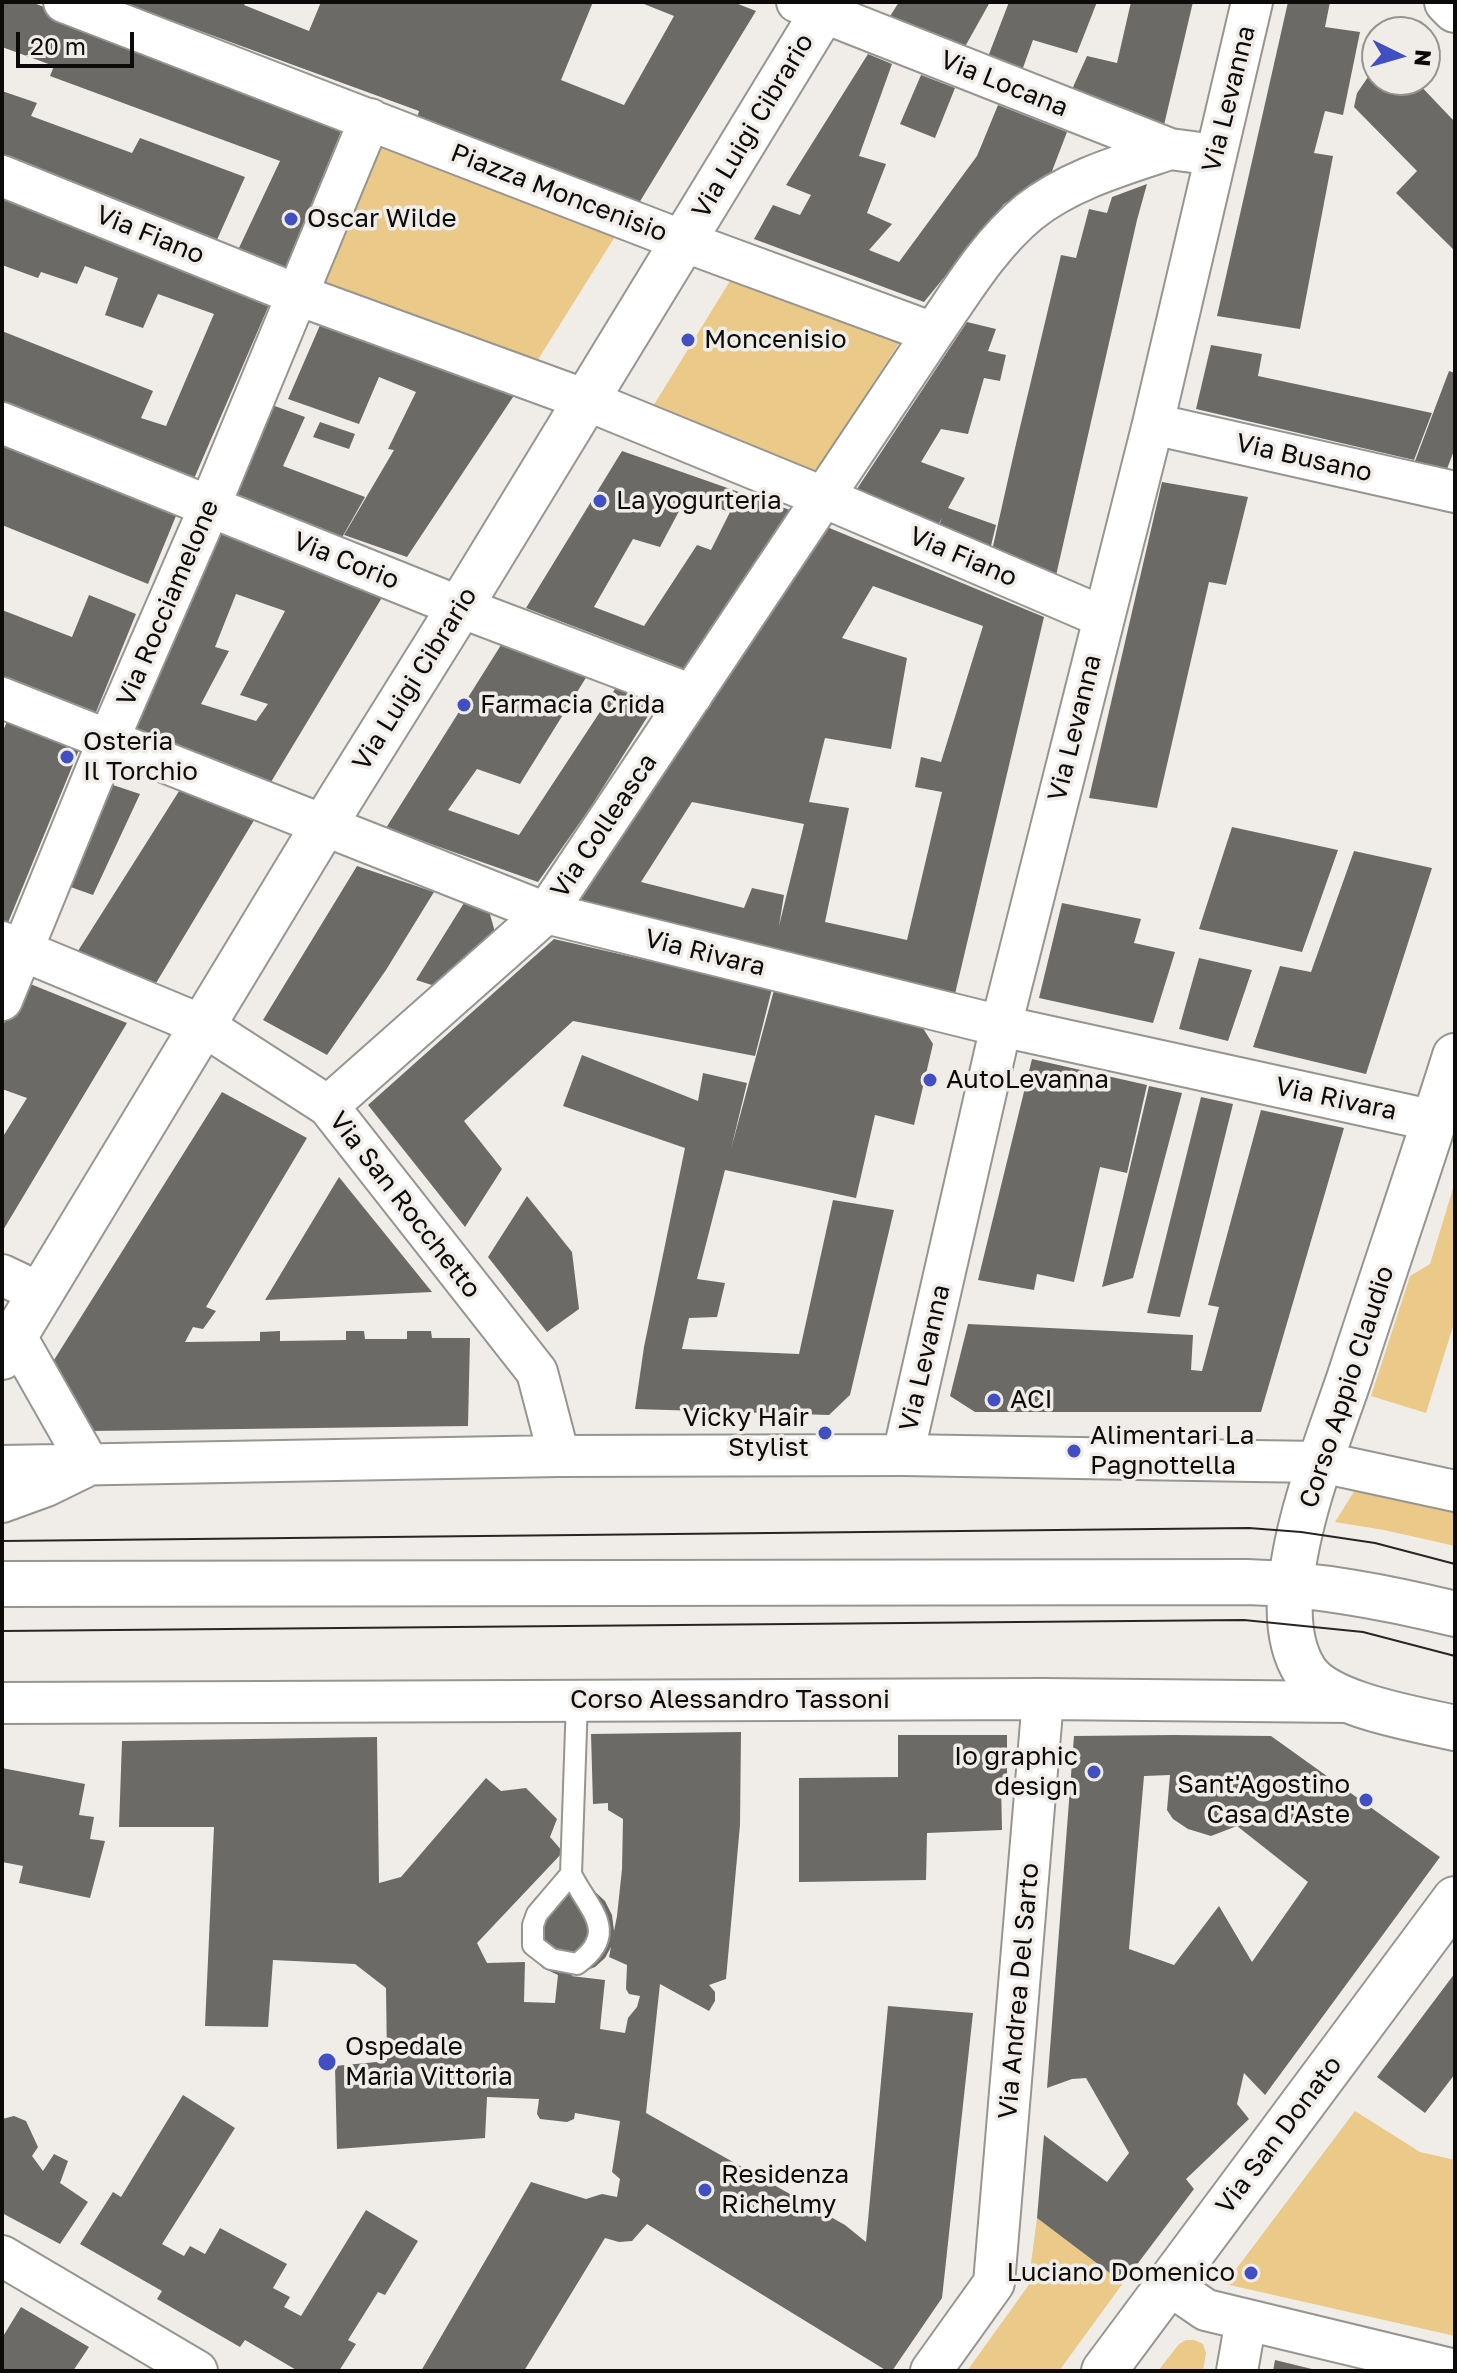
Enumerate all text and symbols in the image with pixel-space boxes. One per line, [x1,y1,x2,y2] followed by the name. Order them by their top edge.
[20,16,138,66] scale bar
[1361,16,1441,96] north arrow
[1196,23,1262,175] street label: Via Levanna
[686,28,820,224] street label: Via Luigi Cibrario
[30,31,86,60] text: 20 m
[935,44,1073,124] street label: Via Locana
[1409,48,1438,67] text: N
[446,137,672,249] street label: Piazza Moncenisio
[91,199,209,271] street label: Via Fiano
[307,203,457,235] place label: Oscar Wilde
[282,210,300,228] marker: Oscar Wilde
[704,324,847,356] place label: Moncenisio
[679,331,697,349] marker: Moncenisio
[1233,427,1375,489] street label: Via Busano
[616,485,782,517] place label: La yogurteria
[591,492,609,510] marker: La yogurteria
[110,495,226,711] street label: Via Rocciamelone
[904,520,1022,594] street label: Via Fiano
[288,526,404,596] street label: Via Corio
[346,582,484,776] street label: Via Luigi Cibrario
[1042,652,1108,804] street label: Via Levanna
[480,689,665,721] place label: Farmacia Crida
[455,696,473,714] marker: Farmacia Crida
[83,726,198,788] place label: Osteria Il Torchio
[58,748,76,766] marker: Osteria Il Torchio
[544,748,664,904] street label: Via Colleasca
[641,923,769,983] street label: Via Rivara
[946,1064,1109,1096] place label: AutoLevanna
[921,1071,939,1089] marker: AutoLevanna
[1272,1071,1400,1127] street label: Via Rivara
[323,1106,487,1304] street label: Via San Rocchetto
[1293,1262,1401,1512] street label: Corso Appio Claudio
[893,1281,957,1435] street label: Via Levanna
[1010,1384,1053,1416] place label: ACI
[985,1391,1003,1409] marker: ACI
[683,1402,809,1464] place label: Vicky Hair Stylist
[1090,1420,1254,1482] place label: Alimentari La Pagnottella
[816,1424,834,1442] marker: Vicky Hair Stylist
[1065,1442,1083,1460] marker: Alimentari La Pagnottella
[570,1684,890,1716] street label: Corso Alessandro Tassoni
[954,1741,1078,1802] place label: Io graphic design
[1085,1763,1103,1781] marker: Io graphic design
[1177,1769,1350,1830] place label: Sant'Agostino Casa d'Aste
[1357,1791,1375,1809] marker: Sant'Agostino Casa d'Aste
[992,1862,1046,2120] street label: Via Andrea Del Sarto
[345,2031,513,2092] place label: Ospedale Maria Vittoria
[1209,2050,1349,2220] street label: Via San Donato
[316,2051,338,2073] marker: Ospedale Maria Vittoria
[721,2159,849,2220] place label: Residenza Richelmy
[696,2181,714,2199] marker: Residenza Richelmy
[1006,2257,1235,2289] place label: Luciano Domenico
[1242,2264,1260,2282] marker: Luciano Domenico

